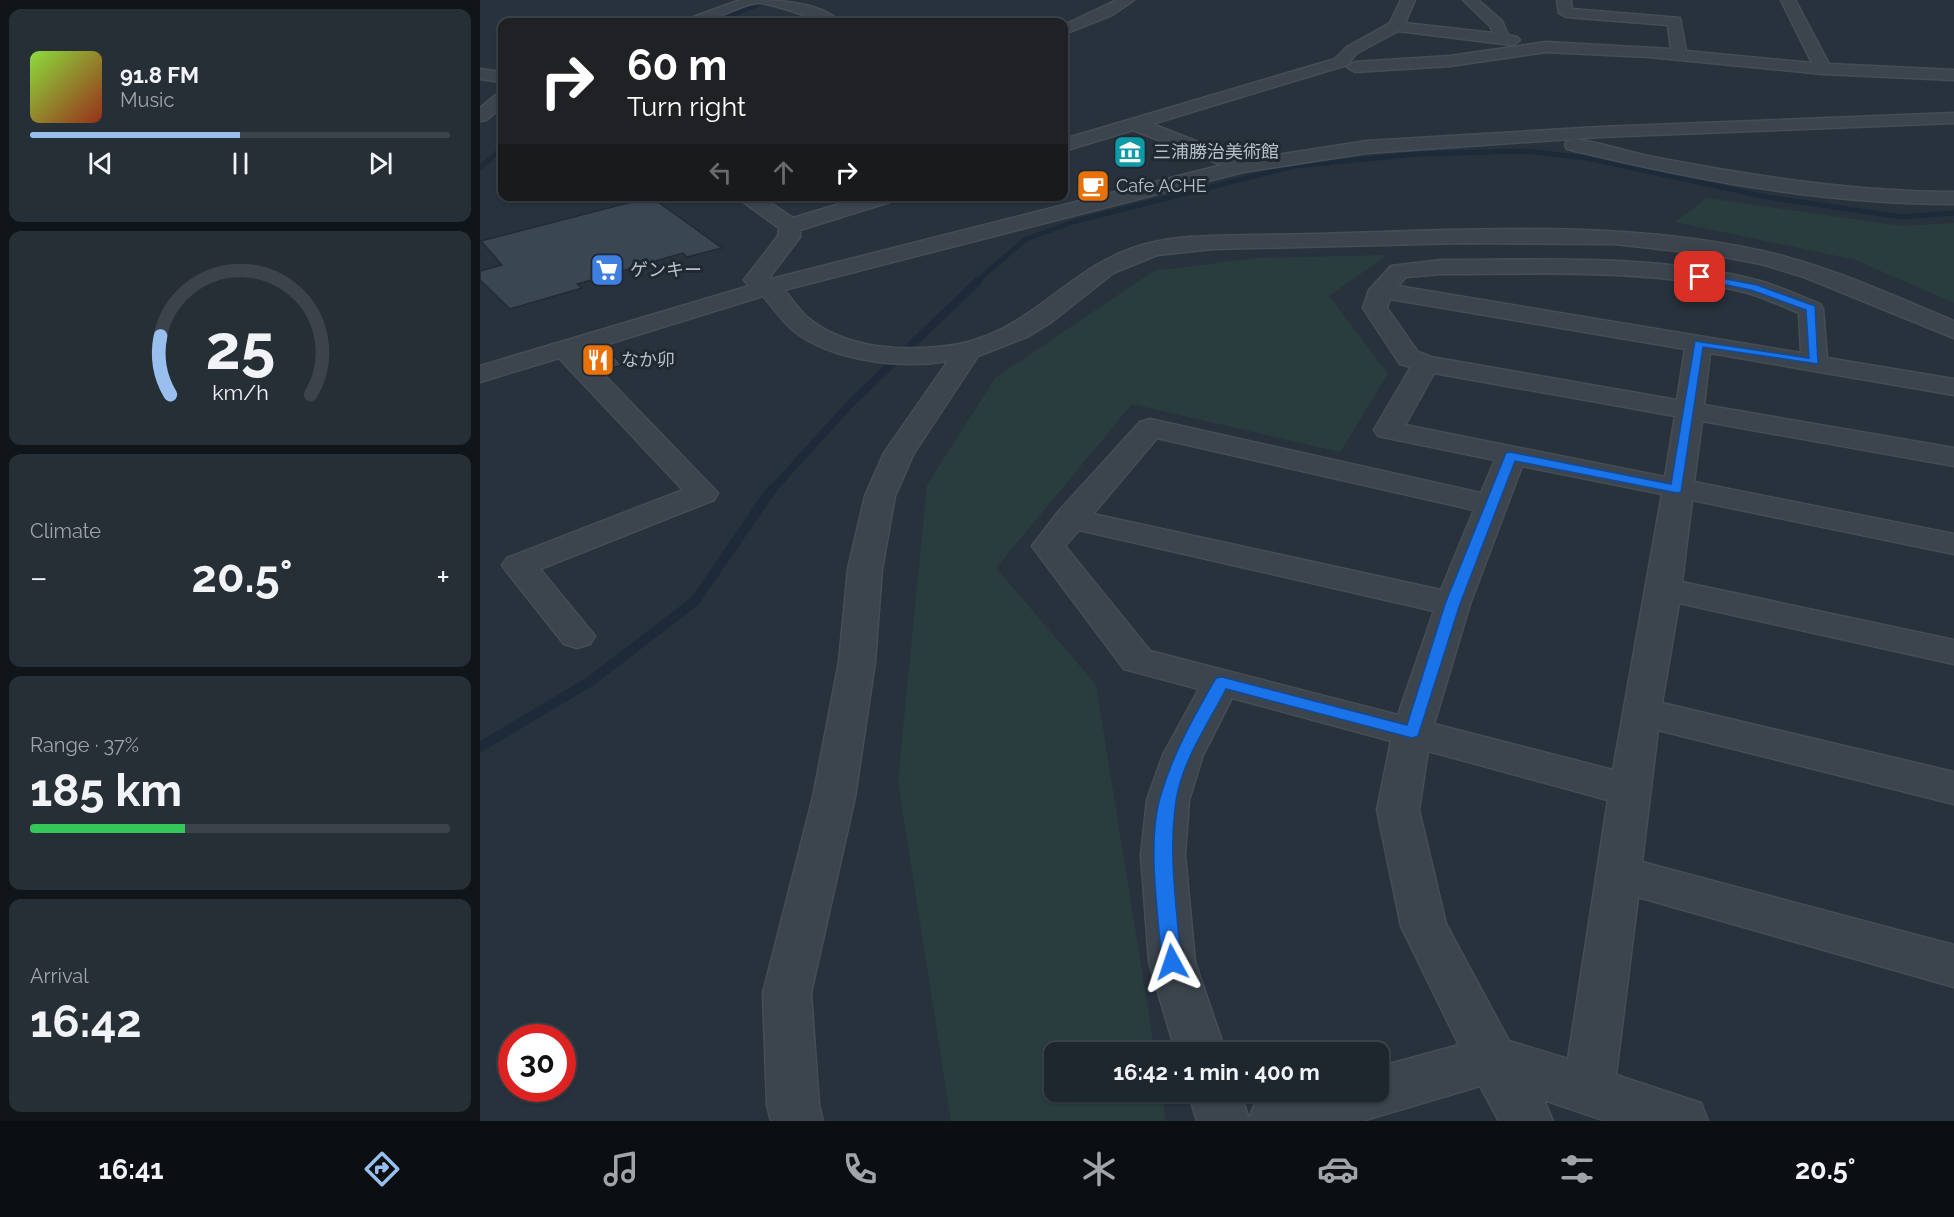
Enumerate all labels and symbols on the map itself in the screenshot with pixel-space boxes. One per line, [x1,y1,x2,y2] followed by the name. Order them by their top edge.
[1112,134,1148,170] museum icon: 三浦勝治美術館
[1153,141,1279,162] place label: 三浦勝治美術館
[1075,168,1111,204] cafe icon: Cafe ACHE
[1116,175,1207,196] place label: Cafe ACHE
[1674,251,1725,302] pin
[589,252,625,288] supermarket icon: ゲンキー
[630,259,702,280] place label: ゲンキー
[580,342,616,378] restaurant icon: なか卯
[621,349,675,370] place label: なか卯
[1140,930,1204,994] position arrow
[498,1024,576,1102] speed limit sign: 30

